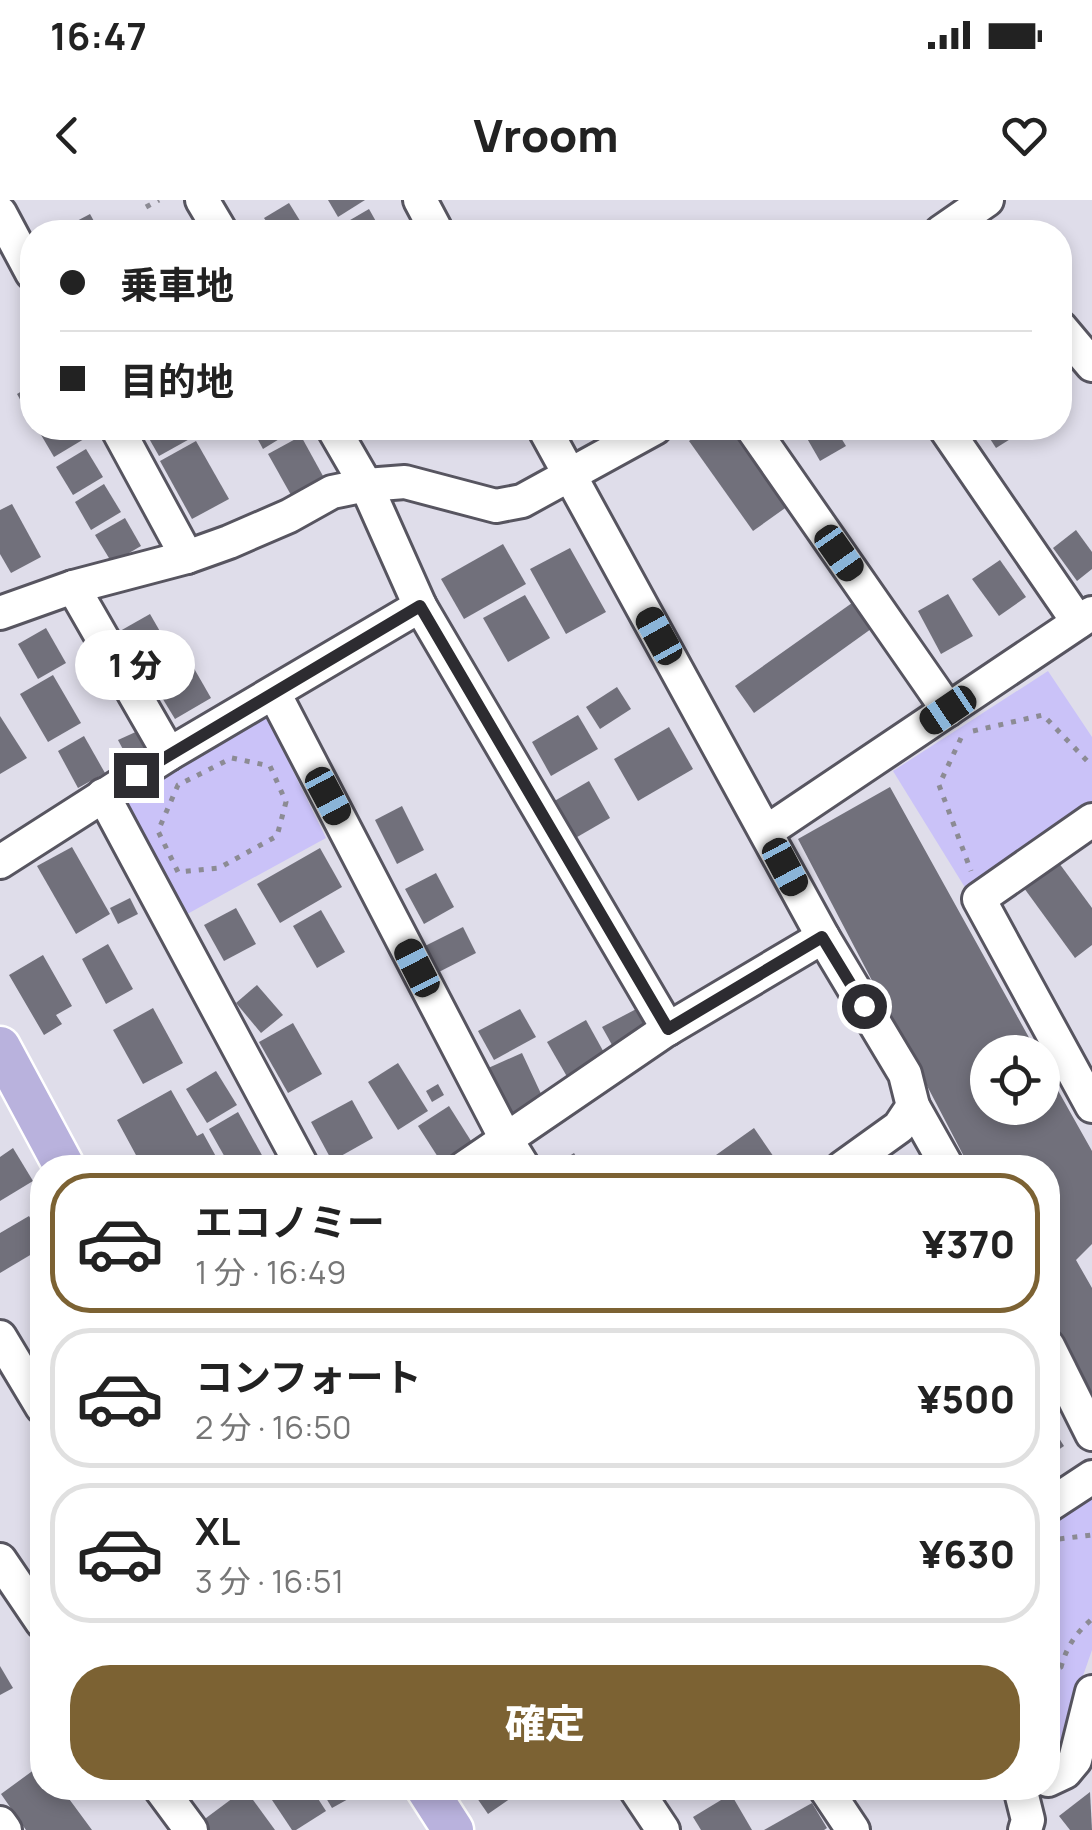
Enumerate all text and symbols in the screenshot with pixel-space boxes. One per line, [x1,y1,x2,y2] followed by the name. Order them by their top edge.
[50,9,147,61] text: 16:47
[473,104,619,166] text: Vroom
[40,108,95,163] icon: back
[997,108,1052,163] icon: heart
[120,258,234,310] text: 乗車地
[120,354,234,406] text: 目的地
[810,520,868,586] car
[631,602,687,670] car
[76,630,196,700] callout: 1 分
[109,643,161,687] text: 1 分
[915,681,981,739] car
[114,753,159,798] route end
[301,762,355,830] car
[758,833,812,901] car
[390,934,444,1002] car
[842,984,887,1029] route start
[970,1035,1060,1125] map controls
[970,1035,1060,1125] button: locate
[195,1195,385,1247] text: エコノミー
[75,1198,165,1288] icon: car
[922,1217,1015,1269] text: ¥370
[195,1250,346,1294] text: 1 分 · 16:49
[195,1350,422,1402] text: コンフォート
[75,1353,165,1443] icon: car
[917,1372,1015,1424] text: ¥500
[195,1405,352,1449] text: 2 分 · 16:50
[195,1504,240,1556] text: XL
[75,1508,165,1598] icon: car
[919,1527,1015,1579] text: ¥630
[195,1559,344,1603] text: 3 分 · 16:51
[70,1665,1020,1780] button: 確定

